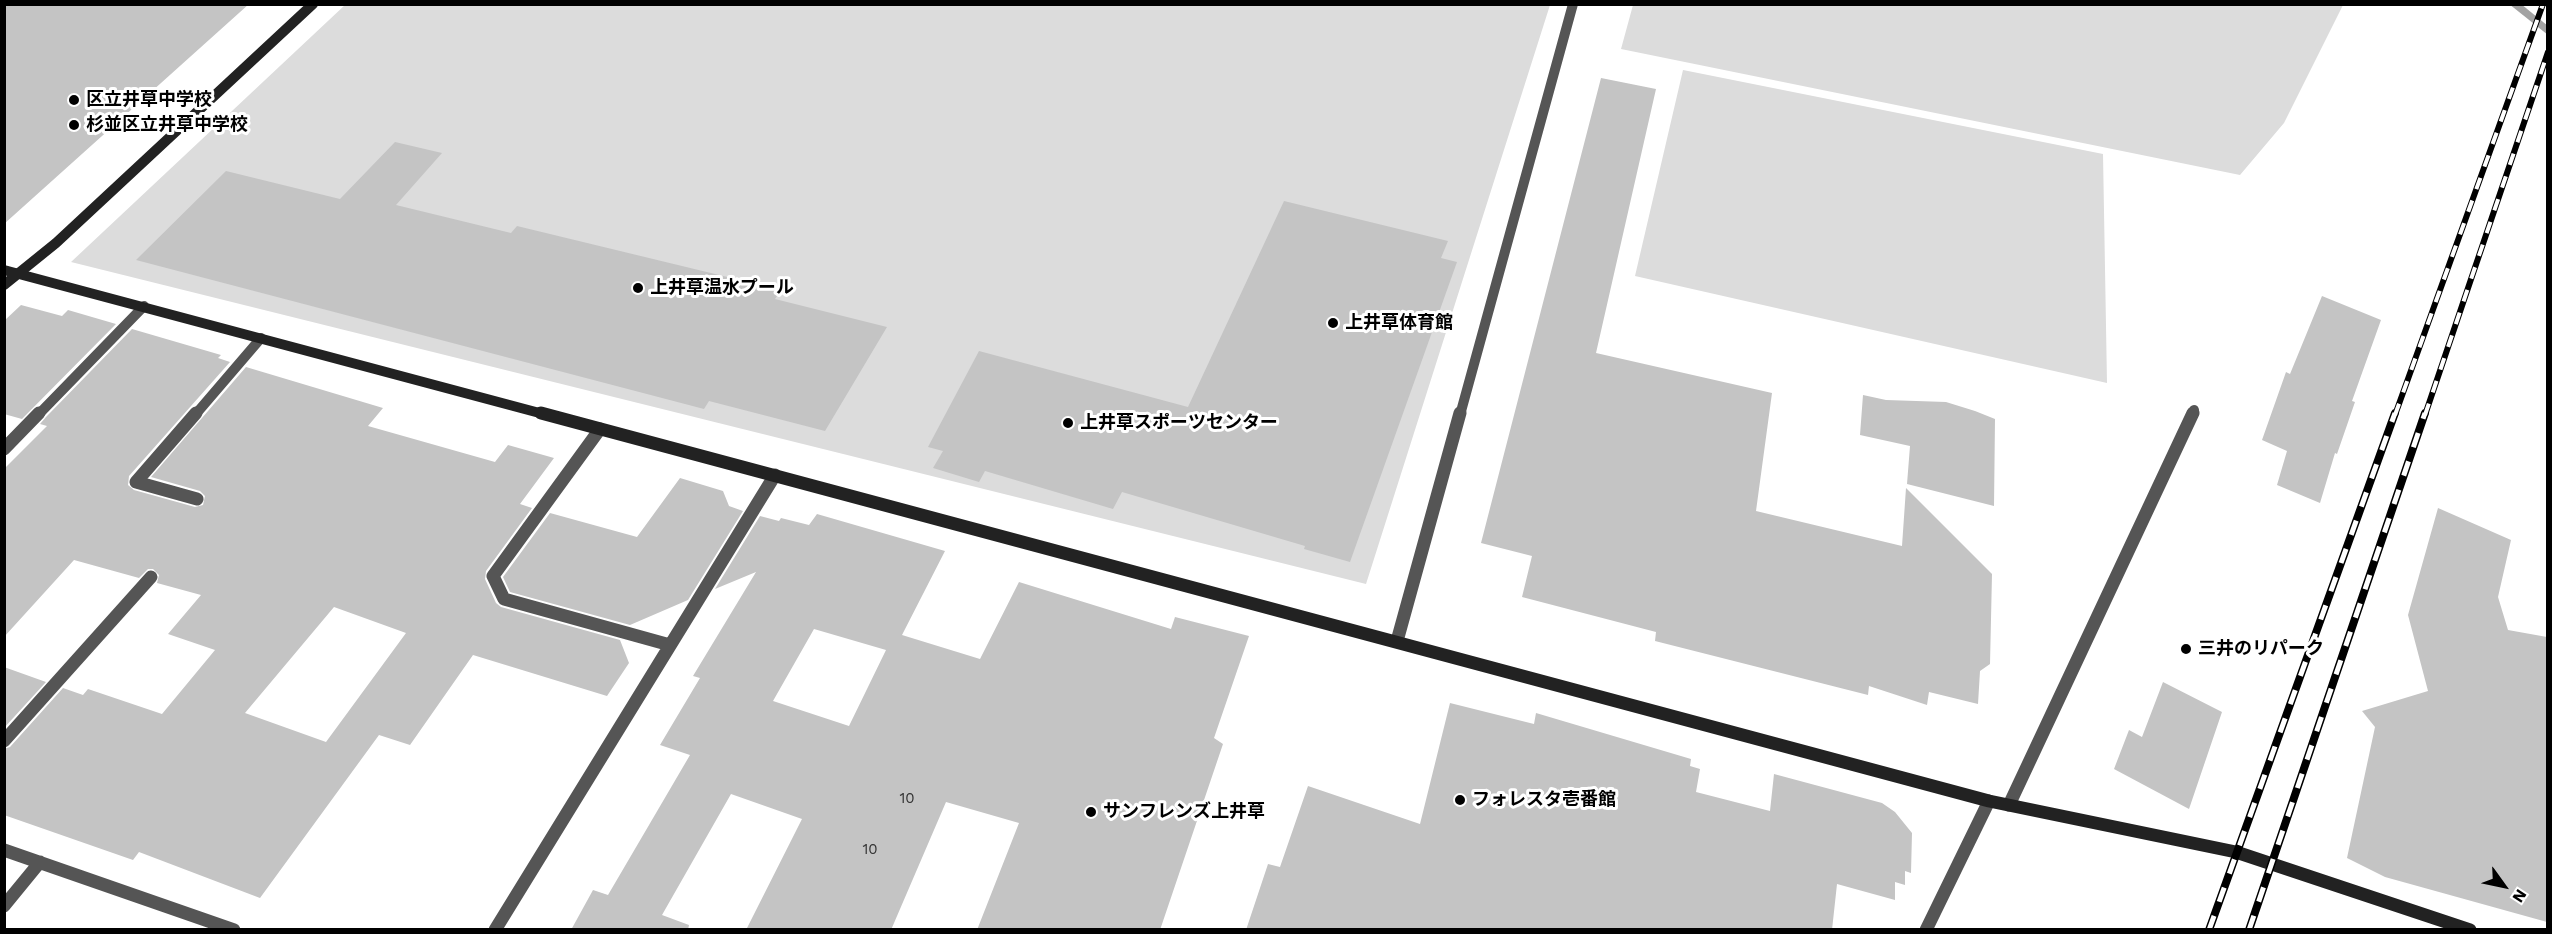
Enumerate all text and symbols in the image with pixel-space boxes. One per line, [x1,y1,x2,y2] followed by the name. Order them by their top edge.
[86,89,212,111] place label: 区立井草中学校
[67,93,81,107] marker: 区立井草中学校
[86,114,248,136] place label: 杉並区立井草中学校
[67,118,81,132] marker: 杉並区立井草中学校
[650,277,794,299] place label: 上井草温水プール
[631,281,645,295] marker: 上井草温水プール
[1345,312,1453,334] place label: 上井草体育館
[1326,316,1340,330] marker: 上井草体育館
[1080,412,1278,434] place label: 上井草スポーツセンター
[1061,416,1075,430] marker: 上井草スポーツセンター
[2198,638,2324,660] place label: 三井のリパーク
[2179,642,2193,656] marker: 三井のリパーク
[1472,789,1616,811] place label: フォレスタ壱番館
[899,790,915,808] house number: 10
[1453,793,1467,807] marker: フォレスタ壱番館
[1103,801,1265,823] place label: サンフレンズ上井草
[1084,805,1098,819] marker: サンフレンズ上井草
[862,841,878,859] house number: 10
[2474,856,2534,916] north arrow
[2508,886,2531,906] text: N

